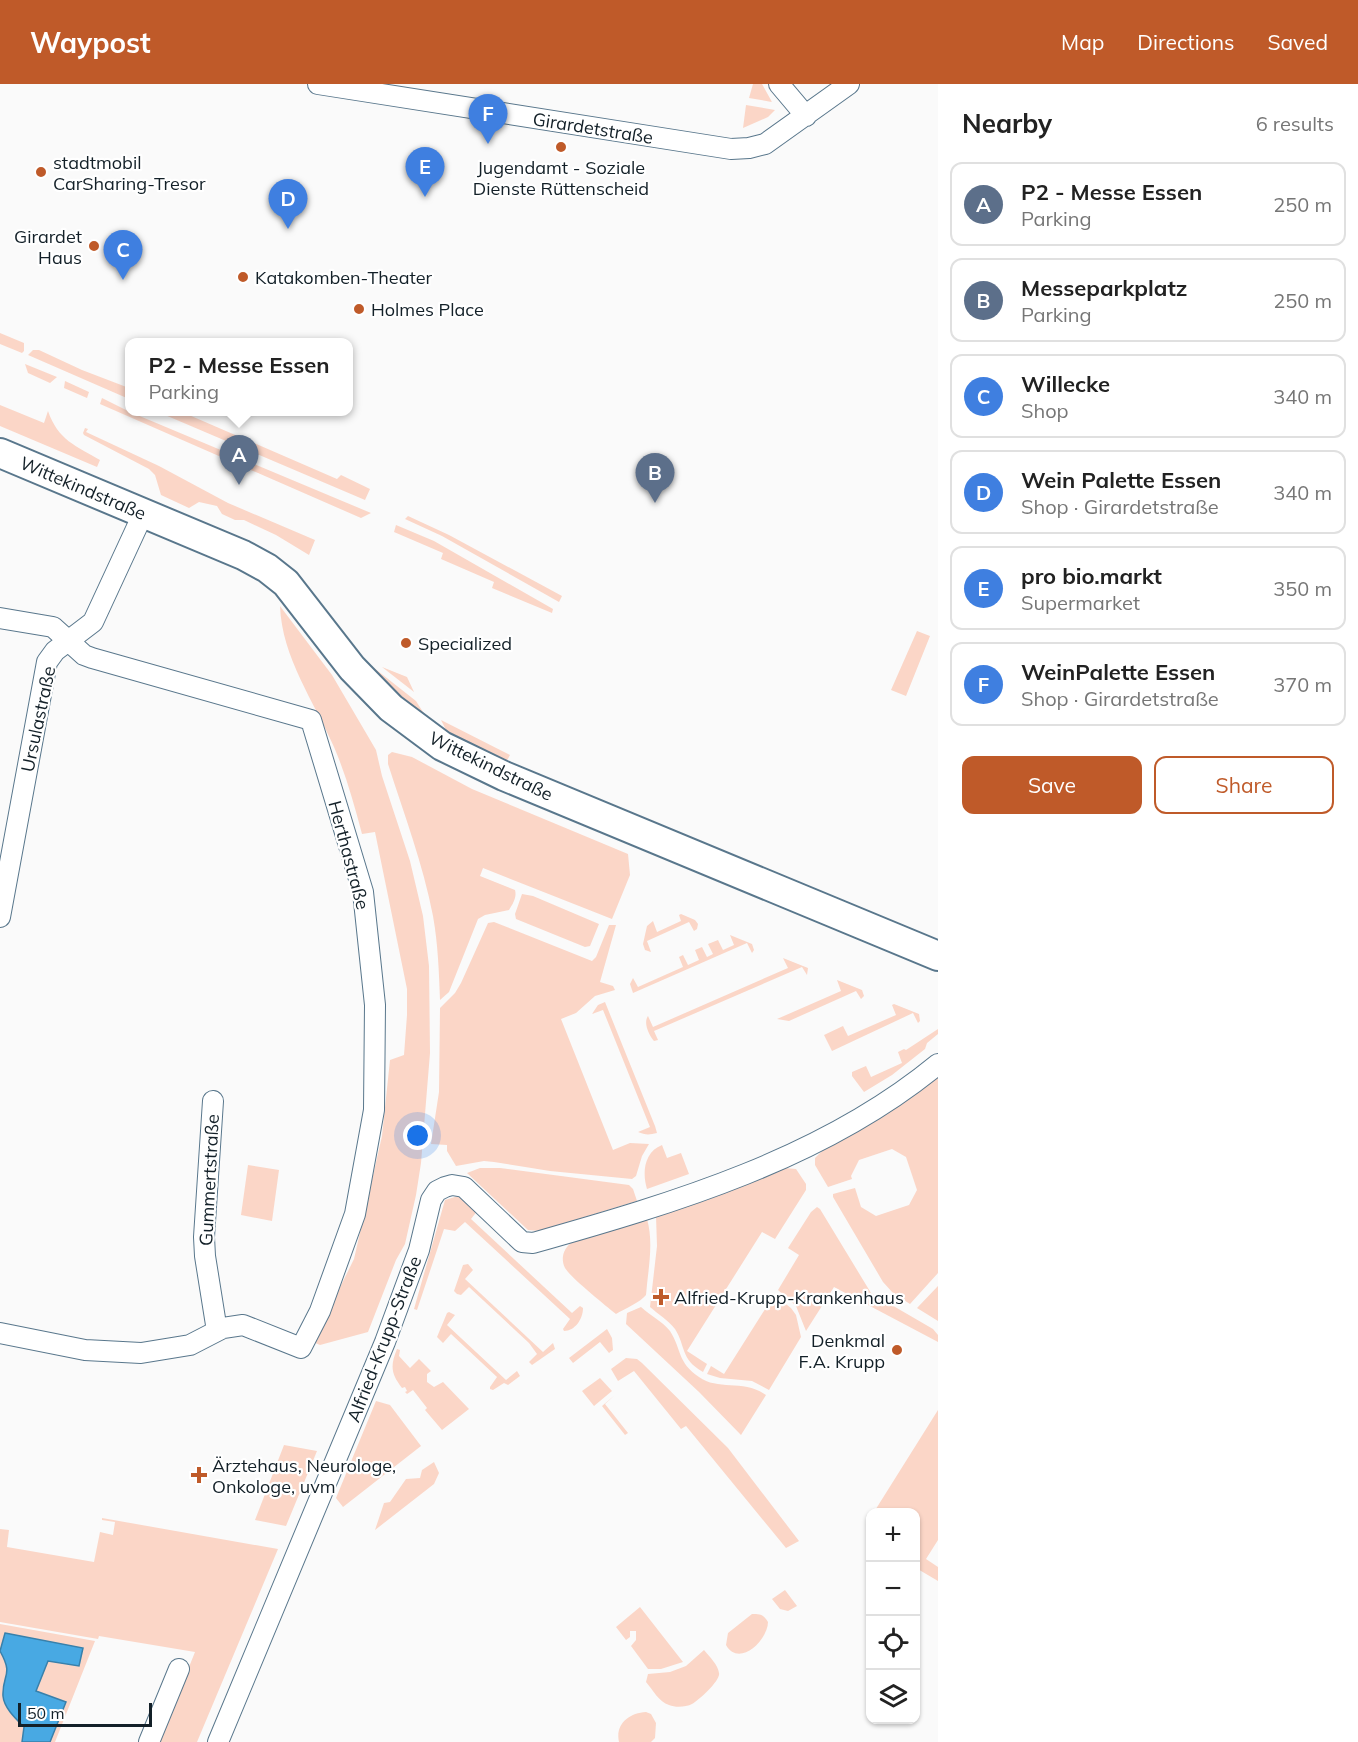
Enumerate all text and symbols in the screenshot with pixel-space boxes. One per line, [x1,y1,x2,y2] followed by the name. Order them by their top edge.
[30,25,151,60] text: Waypost
[1061,29,1104,55] text: Map
[1137,29,1234,55] text: Directions
[1267,29,1328,55] text: Saved
[468,94,508,144] pin: F
[531,107,655,149] street label: Girardetstraße
[962,107,1052,140] text: Nearby
[1256,111,1334,136] text: 6 results
[554,140,568,154] marker: Jugendamt - Soziale Dienste Rüttenscheid
[406,147,444,197] pin: E
[53,151,206,195] place label: stadtmobil CarSharing-Tresor
[473,156,649,200] place label: Jugendamt - Soziale Dienste Rüttenscheid
[34,165,48,179] marker: stadtmobil CarSharing-Tresor
[1021,178,1202,206] text: P2 - Messe Essen
[268,180,308,229] pin: D
[976,192,991,217] text: A
[1273,192,1332,217] text: 250 m
[1021,206,1092,231] text: Parking
[14,225,82,269] place label: Girardet Haus
[104,230,142,280] pin: C
[87,239,101,253] marker: Girardet Haus
[255,266,432,289] place label: Katakomben-Theater
[236,270,250,284] marker: Katakomben-Theater
[1021,274,1187,302] text: Messeparkplatz
[977,288,990,313] text: B
[1273,288,1332,313] text: 250 m
[371,298,484,321] place label: Holmes Place
[352,302,366,316] marker: Holmes Place
[1021,302,1092,327] text: Parking
[125,338,353,416] popup
[148,351,330,379] text: P2 - Messe Essen
[1021,370,1110,398] text: Willecke
[148,379,219,404] text: Parking
[977,384,990,409] text: C
[1273,384,1332,409] text: 340 m
[1021,398,1069,423] text: Shop
[220,436,258,485] pin: A
[16,451,150,525] street label: Wittekindstraße
[636,454,674,503] pin: B
[1021,466,1221,494] text: Wein Palette Essen
[976,480,991,505] text: D
[1273,480,1332,505] text: 340 m
[1021,494,1219,519] text: Shop · Girardetstraße
[1021,562,1162,590] text: pro bio.markt
[978,576,989,601] text: E
[1273,576,1332,601] text: 350 m
[1021,590,1140,615] text: Supermarket
[418,632,512,655] place label: Specialized
[399,636,413,650] marker: Specialized
[1021,658,1215,686] text: WeinPalette Essen
[16,664,60,774] street label: Ursulastraße
[978,672,989,697] text: F
[1273,672,1332,697] text: 370 m
[1021,686,1219,711] text: Shop · Girardetstraße
[425,726,557,806] street label: Wittekindstraße
[962,756,1142,814] button: Save
[1154,756,1334,814] button: Share
[323,798,375,912] street label: Herthastraße
[194,1114,224,1246] street label: Gummertstraße
[403,1121,432,1150] your location
[342,1253,426,1425] street label: Alfried-Krupp-Straße
[674,1286,904,1309] place label: Alfried-Krupp-Krankenhaus
[652,1288,670,1306] marker: Alfried-Krupp-Krankenhaus
[799,1329,885,1373] place label: Denkmal F.A. Krupp
[890,1343,904,1357] marker: Denkmal F.A. Krupp
[212,1454,396,1498] place label: Ärztehaus, Neurologe, Onkologe, uvm
[190,1466,208,1484] marker: Ärztehaus, Neurologe, Onkologe, uvm
[866,1508,920,1724] map controls
[866,1508,920,1562] button: +
[866,1562,920,1616] button: −
[866,1616,920,1670] button: locate
[866,1670,920,1724] button: layers
[18,1700,152,1728] scale bar
[27,1703,64,1723] text: 50 m

